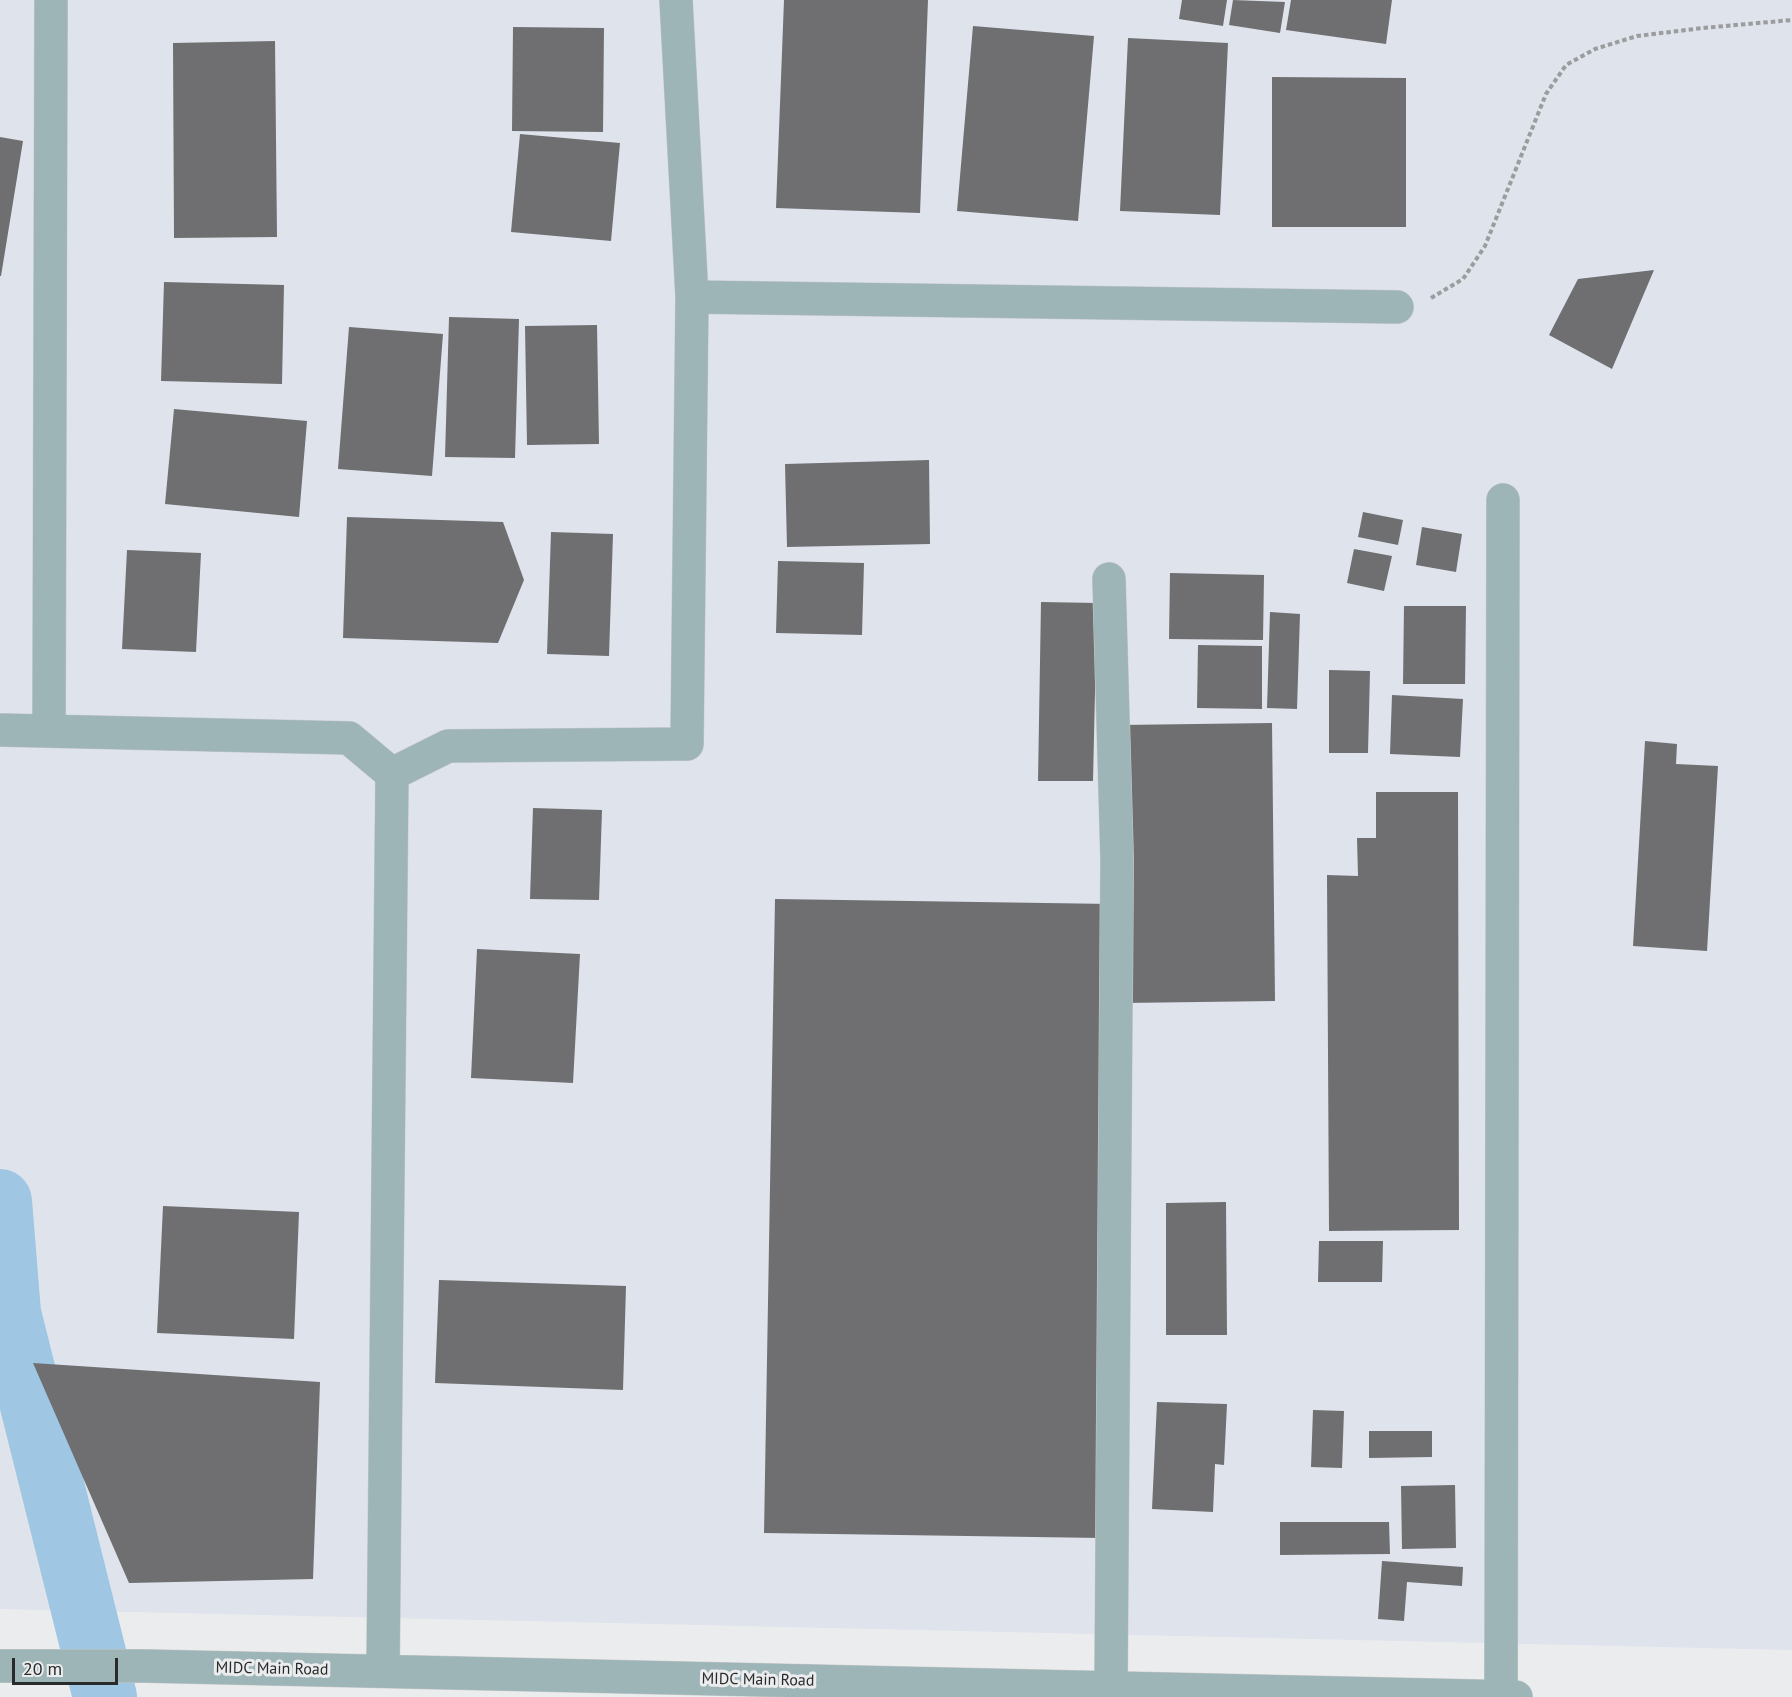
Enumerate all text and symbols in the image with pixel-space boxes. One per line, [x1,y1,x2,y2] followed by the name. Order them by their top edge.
[15,1646,122,1684] scale bar
[23,1657,62,1680] text: 20 m
[215,1658,329,1680] street label: MIDC Main Road
[701,1669,815,1691] street label: MIDC Main Road

